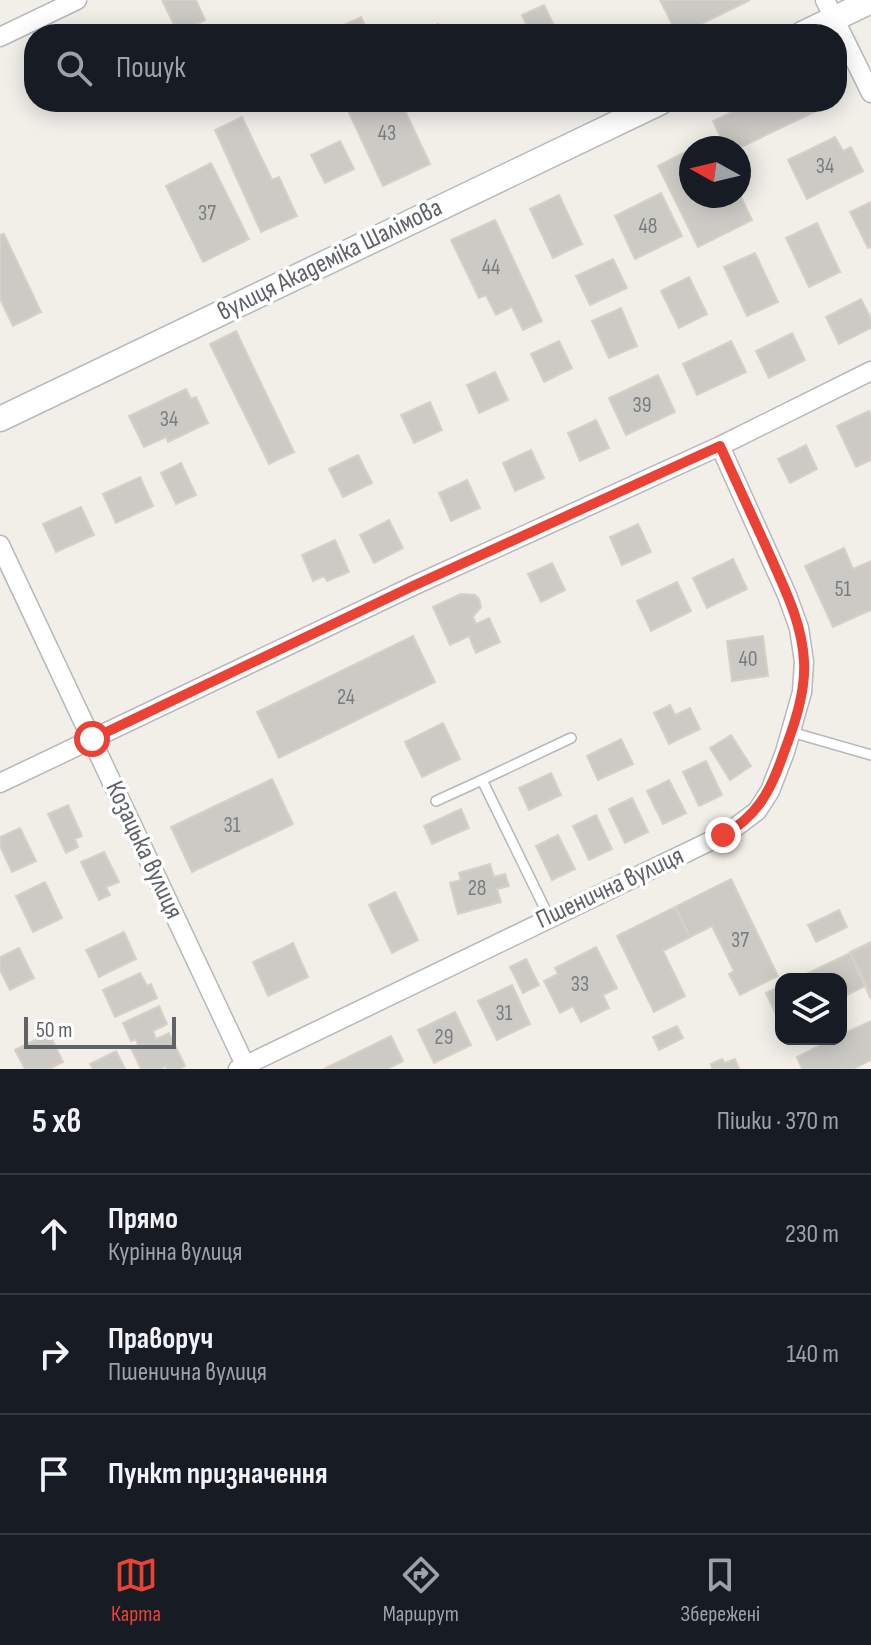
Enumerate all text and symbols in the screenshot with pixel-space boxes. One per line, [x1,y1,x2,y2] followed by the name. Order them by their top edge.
[24,24,847,112] search box
[52,46,96,90] icon: search
[116,50,186,86] text: Пошук
[378,120,396,147] house number: 43
[679,136,751,208] north arrow
[816,153,834,180] house number: 34
[213,192,447,328] street label: вулиця Академіка Шалімова
[198,200,216,227] house number: 37
[639,213,657,240] house number: 48
[482,254,500,281] house number: 44
[633,392,651,419] house number: 39
[160,406,178,433] house number: 34
[835,576,852,603] house number: 51
[738,646,758,673] house number: 40
[337,684,355,711] house number: 24
[74,721,110,757] route start
[99,776,189,924] street label: Козацька вулиця
[224,812,241,839] house number: 31
[705,817,741,853] route end
[531,840,689,936] street label: Пшенична вулиця
[468,875,486,902] house number: 28
[731,927,749,954] house number: 37
[571,971,589,998] house number: 33
[775,973,847,1045] map controls
[775,973,847,1045] button: layers
[496,1000,513,1027] house number: 31
[24,1013,176,1049] scale bar
[36,1017,72,1044] text: 50 m
[435,1024,453,1051] house number: 29
[32,1101,81,1142] text: 5 хв
[717,1106,839,1137] text: Пішки · 370 m
[108,1201,178,1237] text: Прямо
[32,1212,76,1256] icon: ahead
[785,1219,839,1250] text: 230 m
[108,1237,243,1268] text: Курінна вулиця
[108,1321,213,1357] text: Праворуч
[32,1332,76,1376] icon: right
[787,1339,839,1370] text: 140 m
[108,1357,267,1388] text: Пшенична вулиця
[32,1452,76,1496] icon: arrive
[108,1456,328,1492] text: Пункт призначення
[111,1553,161,1628] tab: Карта
[383,1553,459,1628] tab: Маршрут
[681,1553,760,1628] tab: Збережені

